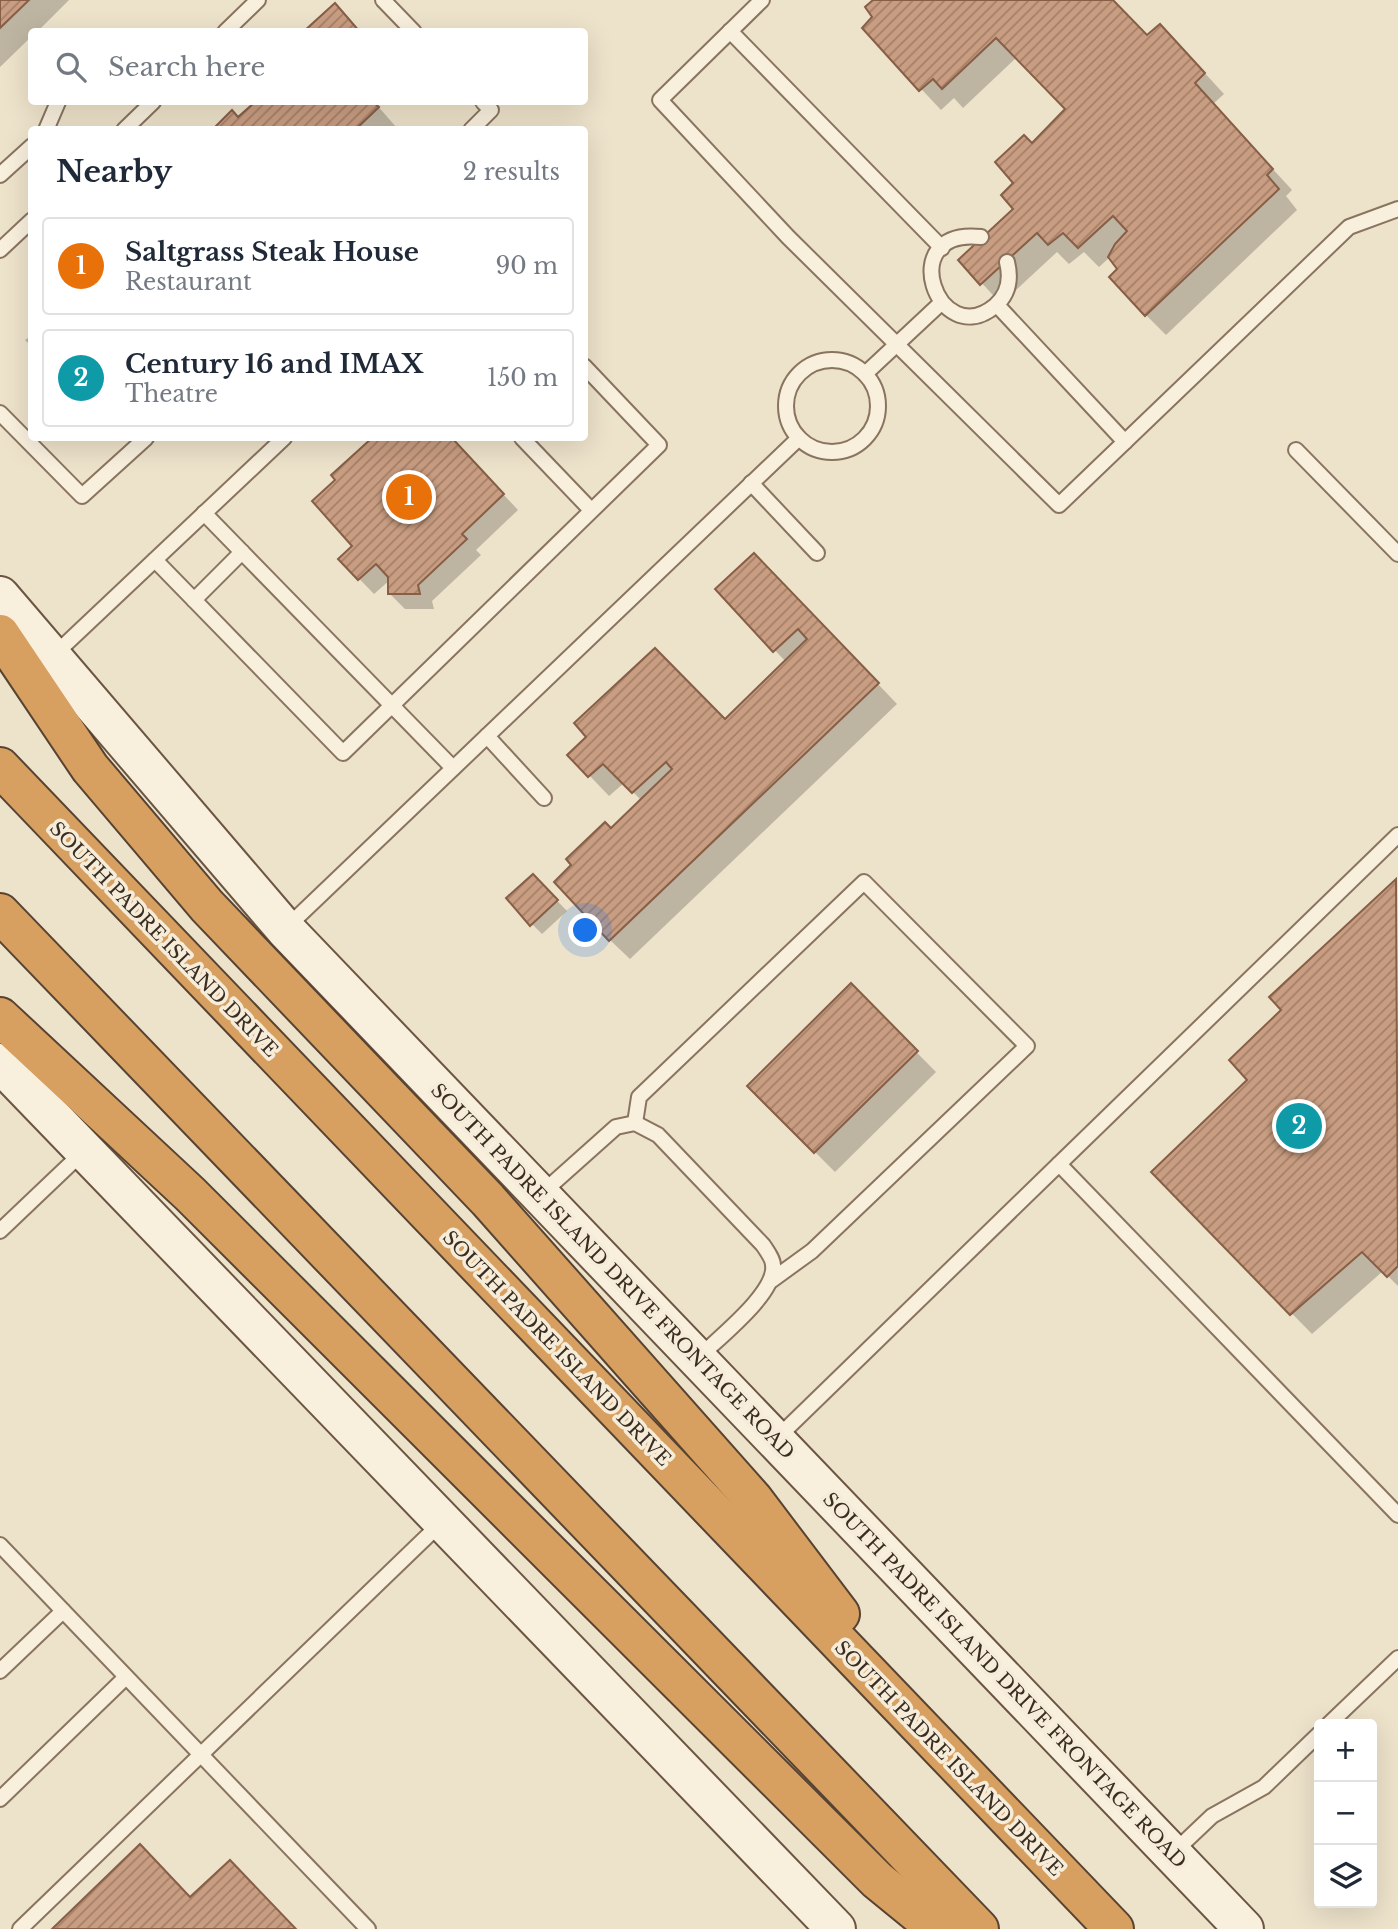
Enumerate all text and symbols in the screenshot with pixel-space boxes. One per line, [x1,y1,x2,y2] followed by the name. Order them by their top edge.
[28,28,588,105] search box
[52,48,90,86] icon: search
[108,51,265,83] text: Search here
[56,153,172,190] text: Nearby
[463,158,560,186] text: 2 results
[125,236,419,268] text: Saltgrass Steak House
[76,252,86,280] text: 1
[496,252,558,280] text: 90 m
[125,268,252,296] text: Restaurant
[125,348,423,380] text: Century 16 and IMAX
[74,364,88,392] text: 2
[487,364,558,392] text: 150 m
[125,380,218,408] text: Theatre
[386,471,432,523] pin: 1
[45,817,282,1062] street label: SOUTH PADRE ISLAND DRIVE
[568,913,602,947] your location
[427,1078,799,1464] street label: SOUTH PADRE ISLAND DRIVE FRONTAGE ROAD
[1276,1100,1322,1152] pin: 2
[438,1226,676,1470] street label: SOUTH PADRE ISLAND DRIVE
[819,1487,1191,1873] street label: SOUTH PADRE ISLAND DRIVE FRONTAGE ROAD
[830,1636,1068,1880] street label: SOUTH PADRE ISLAND DRIVE
[1314,1719,1377,1908] map controls
[1314,1719,1377,1782] button: +
[1314,1782,1377,1845] button: −
[1314,1845,1377,1908] button: layers

